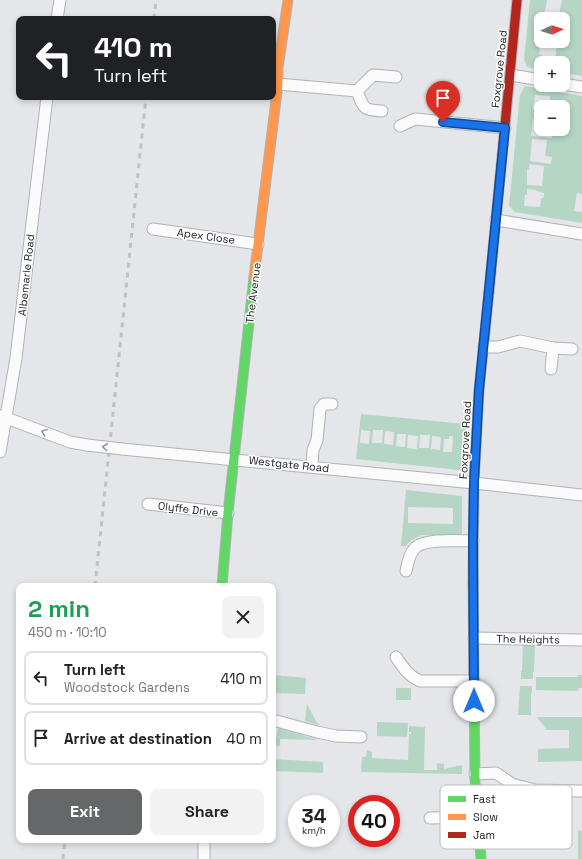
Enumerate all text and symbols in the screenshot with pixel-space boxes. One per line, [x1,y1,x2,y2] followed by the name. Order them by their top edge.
[534,12,570,48] north arrow
[534,12,570,136] map controls
[94,29,173,65] text: 410 m
[488,29,510,109] street label: Foxgrove Road
[28,32,80,84] icon: left
[534,56,570,92] button: +
[94,64,167,87] text: Turn left
[426,81,460,122] pin
[432,87,454,109] icon: arrive
[534,100,570,136] button: −
[176,225,236,247] street label: Apex Close
[15,233,37,317] street label: Albemarle Road
[242,262,264,324] street label: The Avenue
[456,401,474,479] street label: Foxgrove Road
[40,429,47,437] one-way arrow
[102,442,108,451] one-way arrow
[248,453,330,475] street label: Westgate Road
[157,498,219,520] street label: Olyffe Drive
[28,593,90,624] text: 2 min
[222,596,264,638] button: close
[28,624,107,641] text: 450 m · 10:10
[496,631,560,647] street label: The Heights
[64,660,126,679] text: Turn left
[30,667,52,689] icon: left
[220,669,262,688] text: 410 m
[64,679,190,696] text: Woodstock Gardens
[453,680,495,722] position arrow
[30,727,52,749] icon: arrive
[64,729,212,748] text: Arrive at destination
[226,729,262,748] text: 40 m
[440,785,572,849] legend
[28,789,142,835] button: Exit
[150,789,264,835] button: Share
[473,792,496,806] text: Fast
[348,795,400,847] speed limit sign: 40
[302,803,326,829] text: 34
[473,810,498,824] text: Slow
[302,824,326,837] text: km/h
[473,828,495,842] text: Jam

